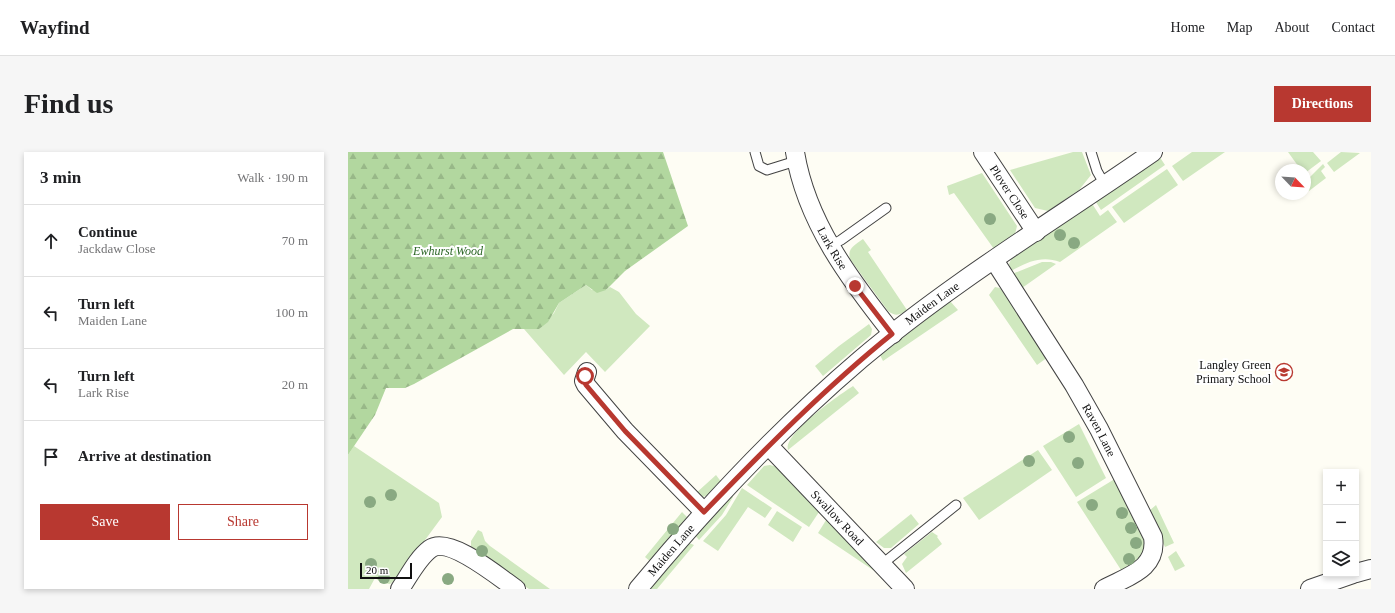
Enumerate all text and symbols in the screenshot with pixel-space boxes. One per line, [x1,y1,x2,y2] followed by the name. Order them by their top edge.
[20,17,90,38] text: Wayfind
[1171,20,1205,35] text: Home
[1227,20,1252,35] text: Map
[1274,20,1309,35] text: About
[1331,20,1375,35] text: Contact
[1274,86,1371,122] button: Directions
[24,88,114,119] text: Find us
[987,162,1032,222] street label: Plover Close
[1275,164,1311,200] north arrow
[40,168,81,187] text: 3 min
[237,170,308,185] text: Walk · 190 m
[78,224,137,240] text: Continue
[814,225,850,272] street label: Lark Rise
[40,230,62,252] icon: ahead
[282,233,308,248] text: 70 m
[78,241,156,256] text: Jackdaw Close
[412,244,484,258] park label: Ewhurst Wood
[846,277,864,295] route end
[902,279,962,328] street label: Maiden Lane
[78,296,135,312] text: Turn left
[40,302,62,324] icon: left
[275,305,308,320] text: 100 m
[78,313,147,328] text: Maiden Lane
[1196,358,1272,386] place label: Langley Green Primary School
[1274,362,1294,382] school or university icon: Langley Green Primary School
[576,367,594,385] route start
[78,368,135,384] text: Turn left
[40,374,62,396] icon: left
[282,377,308,392] text: 20 m
[78,385,129,400] text: Lark Rise
[1079,401,1119,459] street label: Raven Lane
[40,446,62,468] icon: arrive
[78,448,211,464] text: Arrive at destination
[1323,469,1359,577] map controls
[1323,469,1359,505] button: +
[808,487,867,548] street label: Swallow Road
[40,504,170,540] button: Save
[178,504,308,540] button: Share
[1323,505,1359,541] button: −
[645,521,697,579] street label: Maiden Lane
[1323,541,1359,577] button: layers
[360,561,412,580] scale bar
[366,564,388,576] text: 20 m

